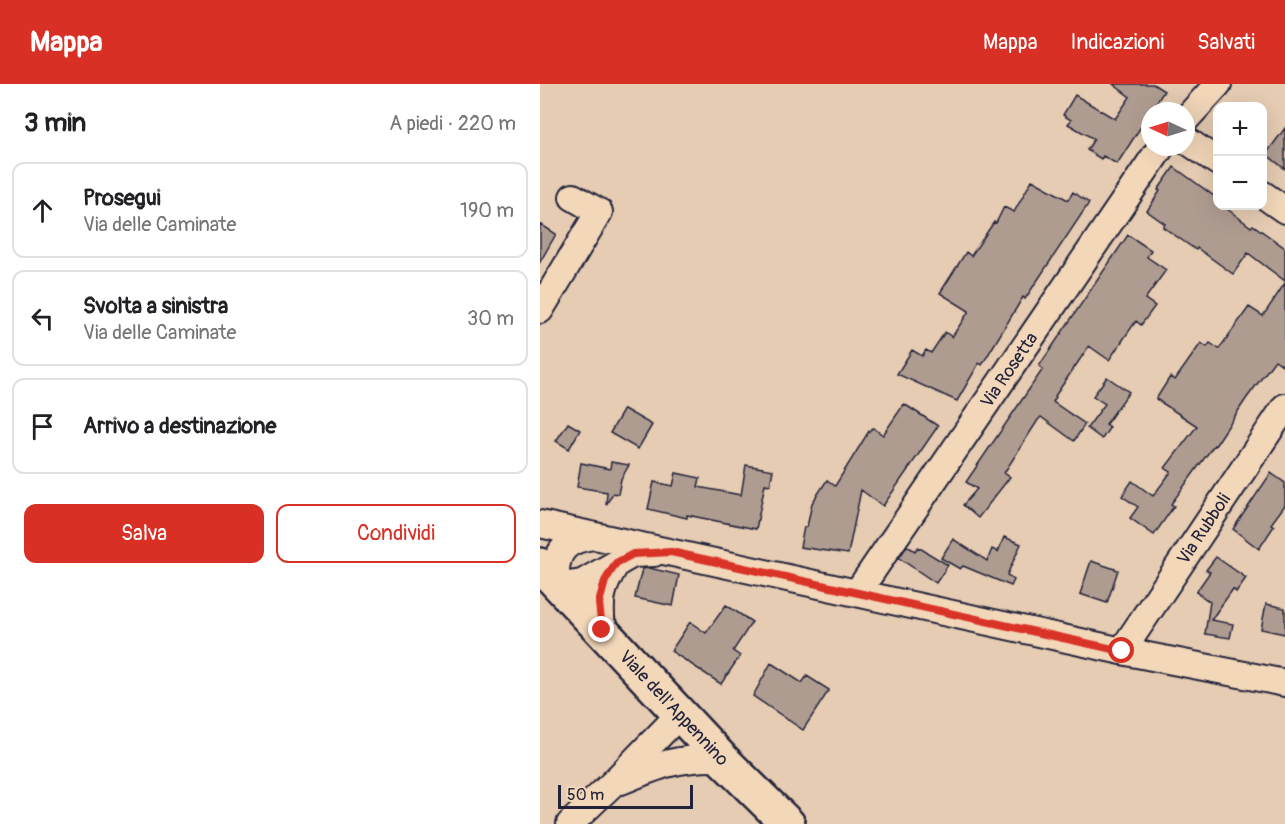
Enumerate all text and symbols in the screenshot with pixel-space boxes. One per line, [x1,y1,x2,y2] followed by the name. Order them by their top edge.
[30,25,103,60] text: Mappa
[983,29,1038,56] text: Mappa
[1071,29,1164,56] text: Indicazioni
[1197,29,1255,56] text: Salvati
[1141,102,1195,156] north arrow
[1213,102,1267,210] map controls
[1213,102,1267,156] button: +
[24,107,86,139] text: 3 min
[389,111,516,136] text: A piedi · 220 m
[1213,156,1267,210] button: −
[83,184,161,212] text: Prosegui
[26,194,59,227] icon: ahead
[460,198,514,223] text: 190 m
[83,212,236,237] text: Via delle Caminate
[83,292,228,320] text: Svolta a sinistra
[26,302,59,335] icon: left
[467,306,514,331] text: 30 m
[83,320,236,345] text: Via delle Caminate
[975,328,1043,412] street label: Via Rosetta
[26,410,59,443] icon: arrive
[83,412,276,440] text: Arrivo a destinazione
[1172,489,1236,569] street label: Via Rubboli
[24,504,264,563] button: Salva
[276,504,516,563] button: Condividi
[588,616,614,642] route end
[1108,637,1134,663] route start
[614,645,734,771] street label: Viale dell'Appennino
[558,782,693,810] scale bar
[567,785,604,805] text: 50 m

